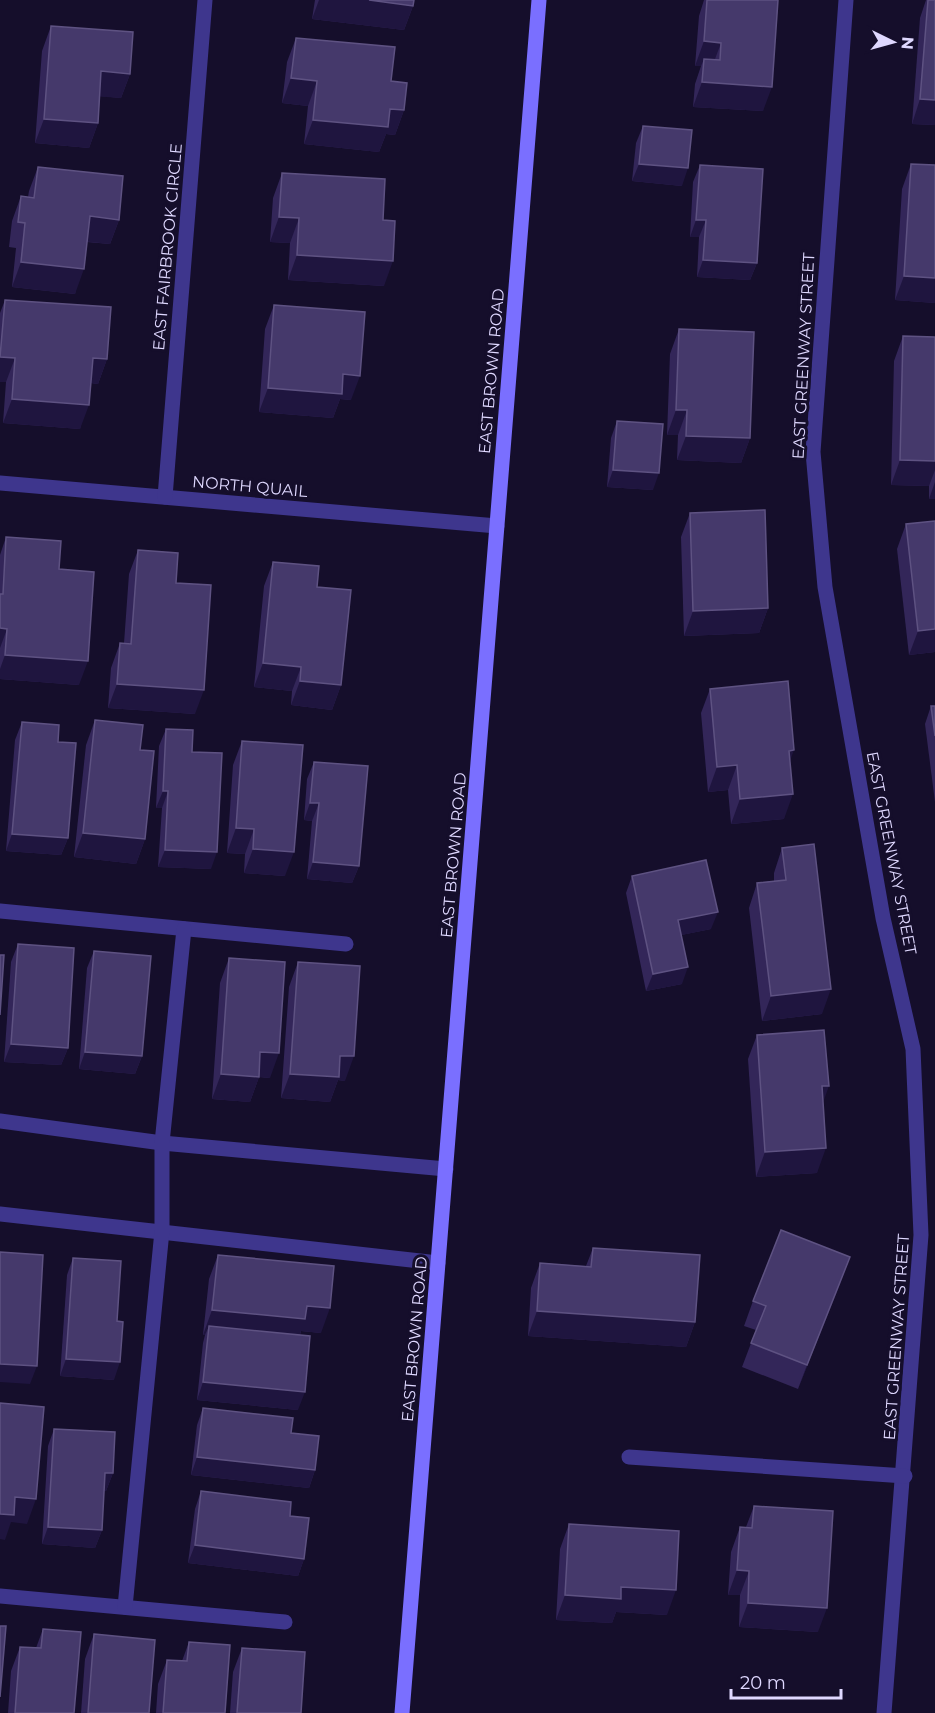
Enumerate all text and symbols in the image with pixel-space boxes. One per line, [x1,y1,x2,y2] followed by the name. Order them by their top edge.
[863,12,923,72] north arrow
[897,36,917,51] text: N
[149,143,186,351] street label: EAST FAIRBROOK CIRCLE
[789,252,818,460] street label: EAST GREENWAY STREET
[475,287,508,455] street label: EAST BROWN ROAD
[191,472,309,501] street label: NORTH QUAIL
[862,750,921,957] street label: EAST GREENWAY STREET
[437,771,470,939] street label: EAST BROWN ROAD
[880,1232,913,1441] street label: EAST GREENWAY STREET
[398,1255,431,1423] street label: EAST BROWN ROAD
[731,1662,840,1700] scale bar
[740,1672,786,1694] text: 20 m

